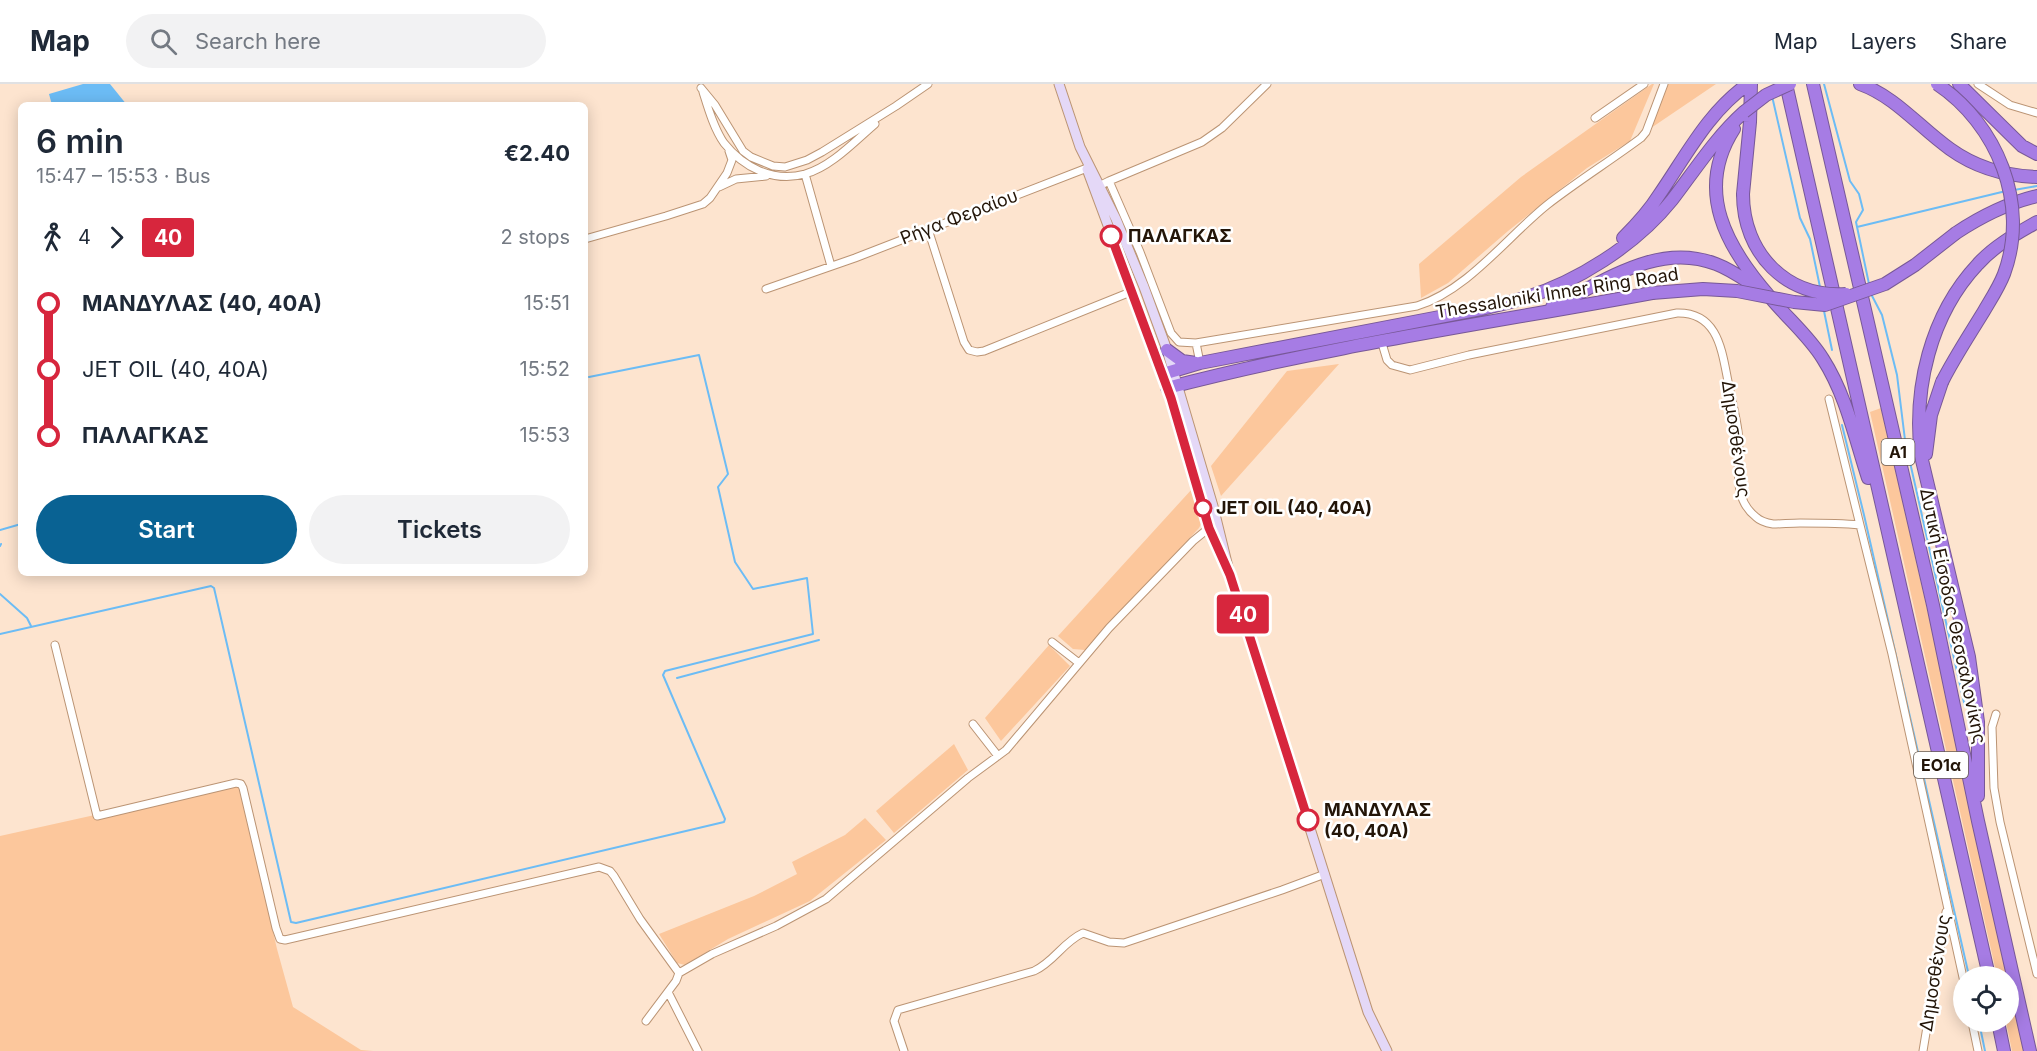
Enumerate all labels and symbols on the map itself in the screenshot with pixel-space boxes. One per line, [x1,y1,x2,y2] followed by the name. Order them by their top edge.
[897,184,1021,249] street label: Ρήγα Φεραίου
[1100,225,1122,247] marker: ΠΑΛΑΓΚΑΣ
[1128,225,1232,246] place label: ΠΑΛΑΓΚΑΣ
[1434,263,1680,322] street label: Thessaloniki Inner Ring Road
[1718,379,1755,499] street label: Δημοσθένους
[1882,439,1914,465] road number: Α1
[1916,486,1991,746] street label: Δυτική Είσοδος Θεσσαλονίκης
[1216,497,1372,518] place label: JET OIL (40, 40Α)
[1194,499,1212,517] marker: JET OIL (40, 40Α)
[1216,594,1270,634] line badge: 40
[1914,752,1968,778] road number: ΕΟ1α
[1324,799,1431,841] place label: ΜΑΝΔΥΛΑΣ (40, 40Α)
[1297,809,1319,831] marker: ΜΑΝΔΥΛΑΣ (40, 40Α)
[1915,913,1954,1033] street label: Δημοσθένους

